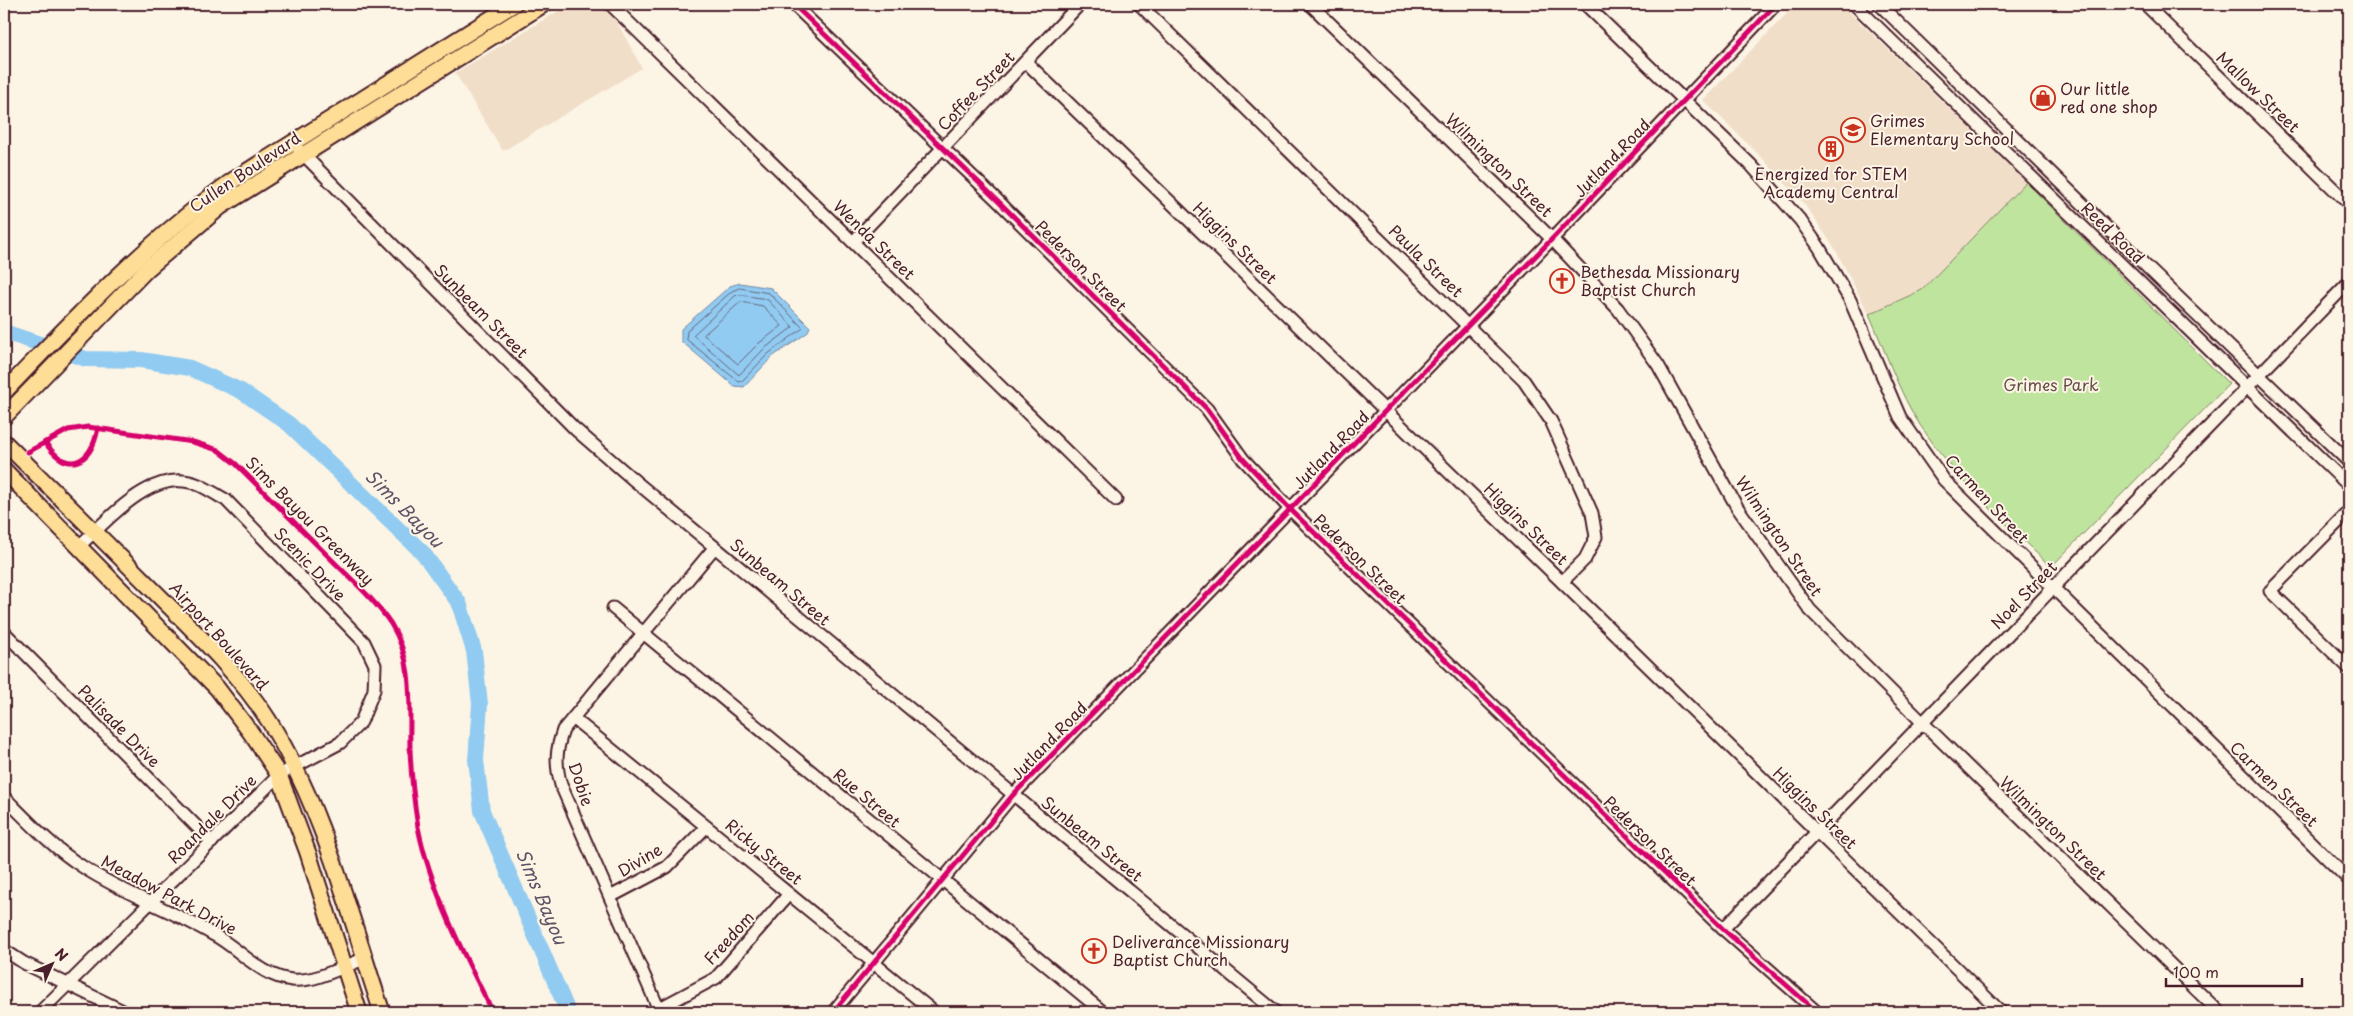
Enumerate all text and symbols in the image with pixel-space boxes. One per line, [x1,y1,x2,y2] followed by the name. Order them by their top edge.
[931,45,1020,135] street label: Coffee Street
[2212,45,2306,138] street label: Mallow Street
[2060,76,2158,118] place label: Our little red one shop
[2030,85,2056,111] shop icon: Our little red one shop
[1441,107,1559,222] street label: Wilmington Street
[1870,108,2014,150] place label: Grimes Elementary School
[1567,113,1655,202] street label: Jutland Road
[1840,117,1866,143] school or university icon: Grimes Elementary School
[184,125,305,217] street label: Cullen Boulevard
[1818,136,1844,162] building icon: Energized for STEM Academy Central
[1754,161,1908,203] place label: Energized for STEM Academy Central
[828,194,921,285] street label: Wenda Street
[1188,196,1284,289] street label: Higgins Street
[2077,196,2151,269] street label: Reed Road
[1030,214,1133,317] street label: Pederson Street
[1384,218,1470,302] street label: Paula Street
[429,258,535,363] street label: Sunbeam Street
[1580,259,1740,301] place label: Bethesda Missionary Baptist Church
[1549,268,1575,294] church icon: Bethesda Missionary Baptist Church
[2003,372,2099,396] park label: Grimes Park
[1286,405,1374,494] street label: Jutland Road
[1940,448,2036,549] street label: Carmen Street
[241,451,380,590] street label: Sims Bayou Greenway
[360,463,451,554] water label: Sims Bayou
[1731,470,1829,601] street label: Wilmington Street
[1479,477,1575,570] street label: Higgins Street
[1309,508,1413,609] street label: Pederson Street
[269,521,352,606] street label: Scenic Drive
[725,532,836,631] street label: Sunbeam Street
[1985,554,2062,634] street label: Noel Street
[165,576,275,695] street label: Airport Boulevard
[73,678,167,772] street label: Palisade Drive
[1004,696,1092,785] street label: Jutland Road
[2225,735,2324,832] street label: Carmen Street
[563,759,601,809] street label: Dobie
[1768,761,1864,854] street label: Higgins Street
[829,762,907,833] street label: Rue Street
[161,768,261,868] street label: Roandale Drive
[1995,770,2113,885] street label: Wilmington Street
[1037,790,1149,887] street label: Sunbeam Street
[1599,790,1703,891] street label: Pederson Street
[721,813,809,890] street label: Ricky Street
[613,836,666,882] street label: Divine
[510,845,575,950] water label: Sims Bayou
[98,848,241,940] street label: Meadow Park Drive
[698,905,759,969] street label: Freedom
[1112,929,1289,971] place label: Deliverance Missionary Baptist Church
[28,938,78,988] north arrow
[1081,938,1107,964] church icon: Deliverance Missionary Baptist Church
[50,943,73,966] text: N
[2166,956,2302,988] scale bar
[2173,960,2219,983] text: 100 m

